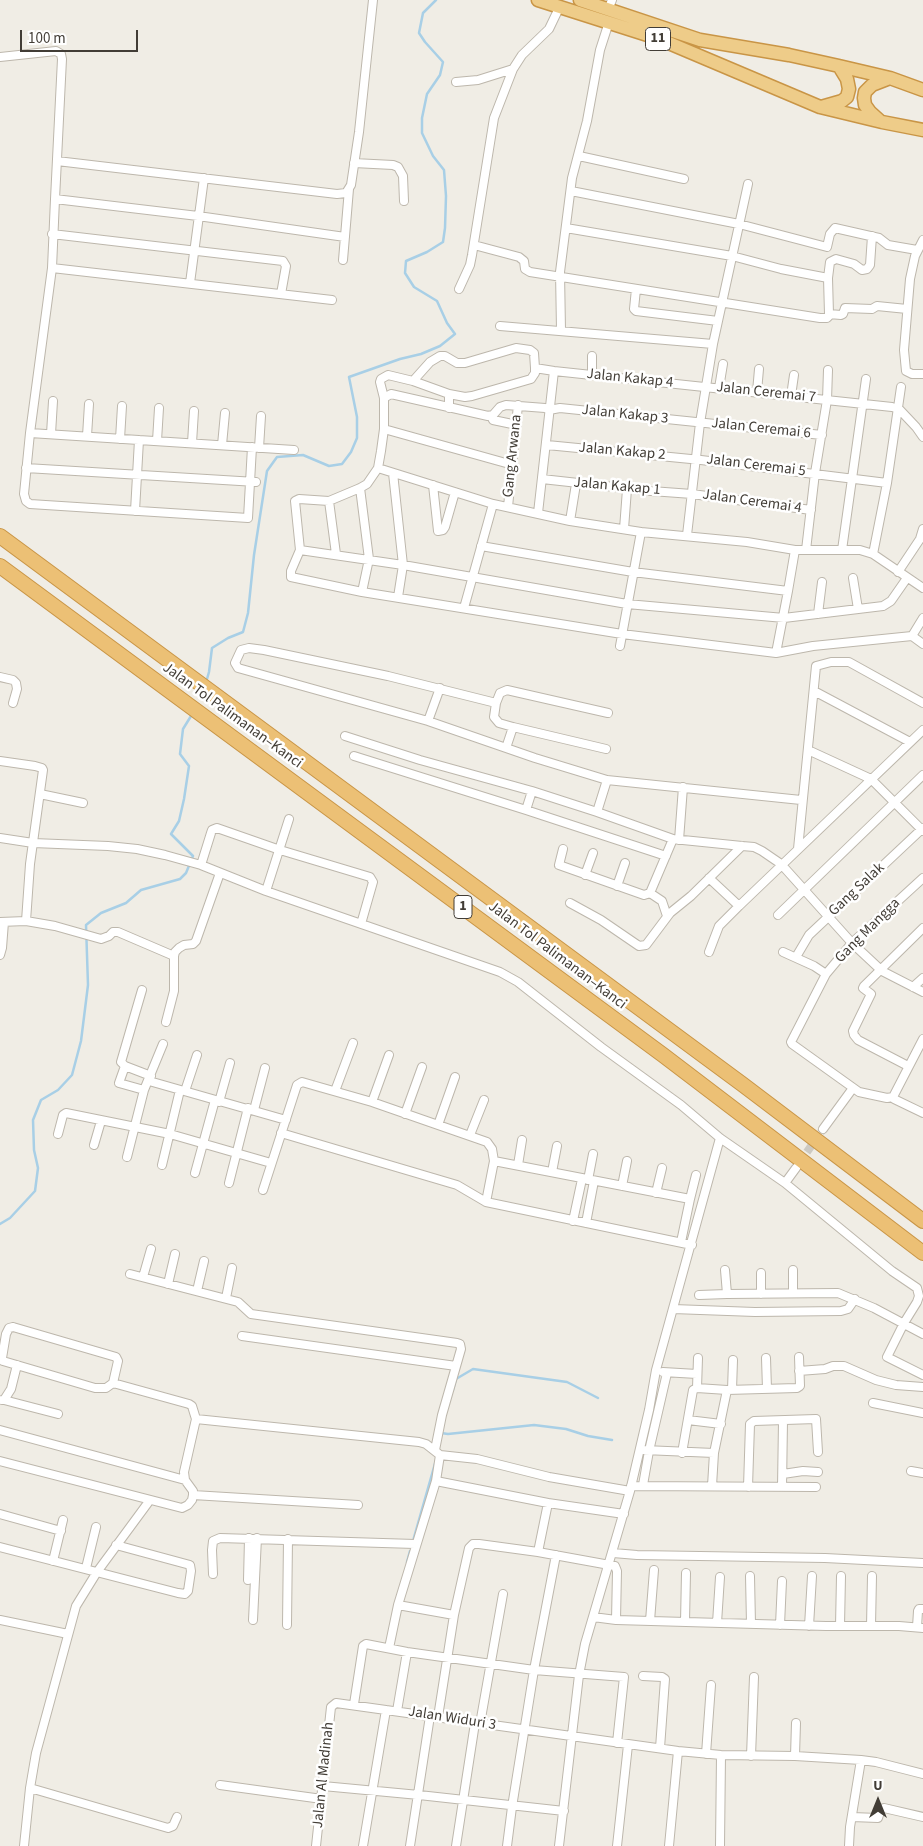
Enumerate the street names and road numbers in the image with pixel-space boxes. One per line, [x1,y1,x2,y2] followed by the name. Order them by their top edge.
[646,28,670,50] road number: 11
[586,365,674,393] street label: Jalan Kakap 4
[715,379,817,407] street label: Jalan Ceremai 7
[581,401,669,429] street label: Jalan Kakap 3
[500,414,526,498] street label: Gang Arwana
[710,415,812,443] street label: Jalan Ceremai 6
[578,439,666,465] street label: Jalan Kakap 2
[705,451,807,481] street label: Jalan Ceremai 5
[573,474,661,500] street label: Jalan Kakap 1
[701,486,803,518] street label: Jalan Ceremai 4
[159,659,305,773] street label: Jalan Tol Palimanan–Kanci
[825,860,889,920] street label: Gang Salak
[832,895,904,967] street label: Gang Mangga
[454,896,472,919] road number: 1
[484,898,630,1014] street label: Jalan Tol Palimanan–Kanci
[407,1703,497,1735] street label: Jalan Widuri 3
[309,1721,339,1829] street label: Jalan Al Madinah

